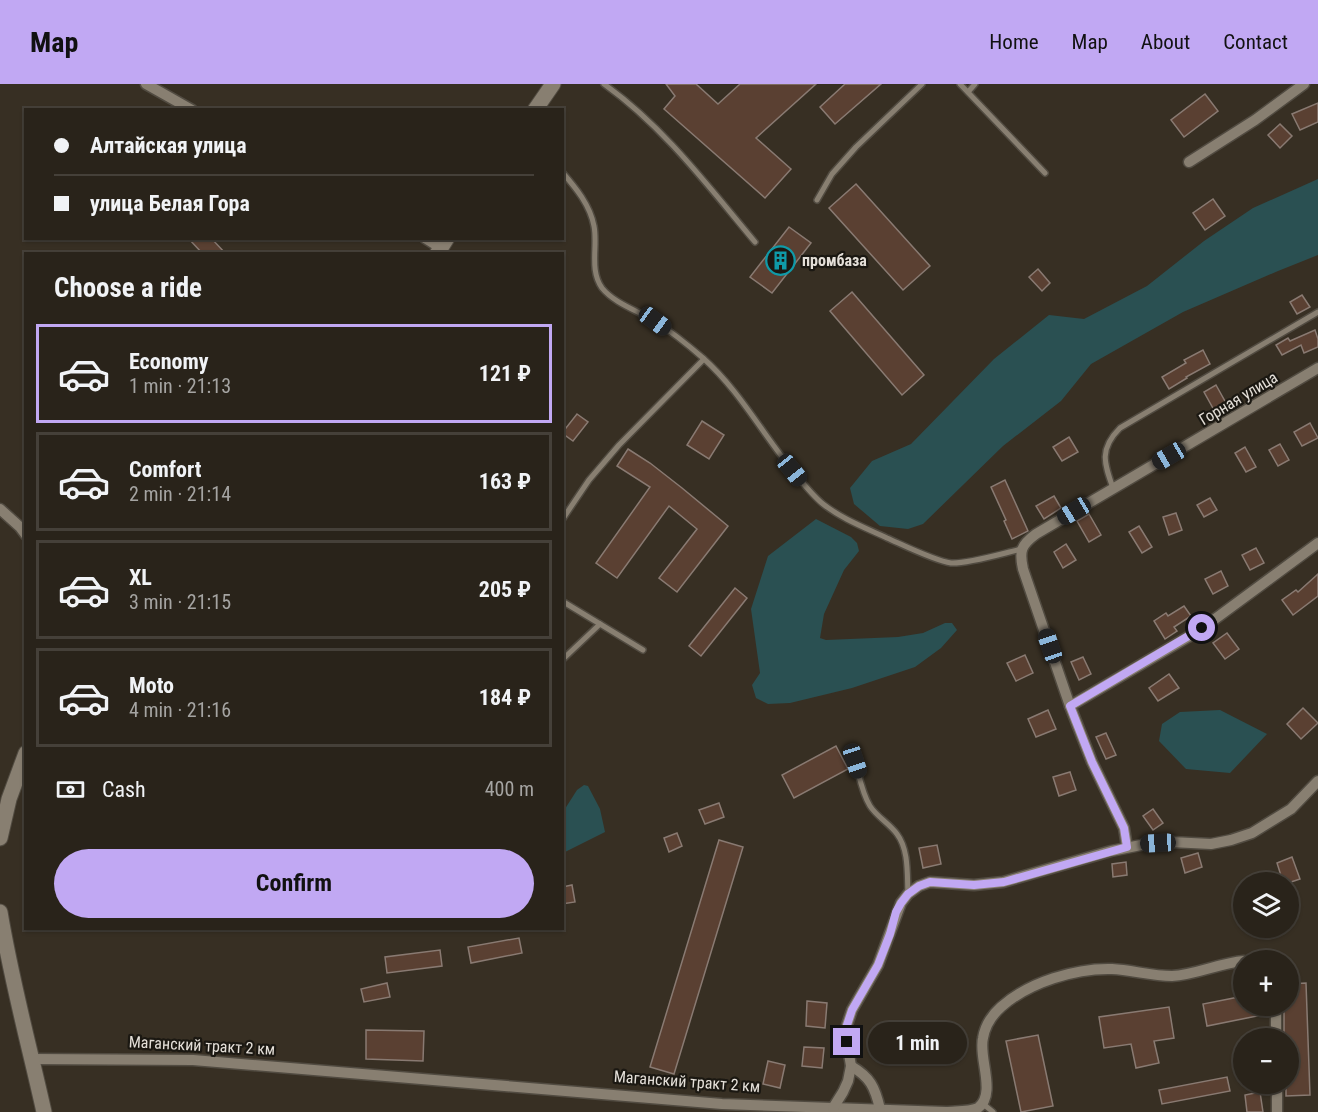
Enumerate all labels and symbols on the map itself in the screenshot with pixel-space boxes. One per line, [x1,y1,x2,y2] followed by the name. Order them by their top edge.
[765,244,797,276] building icon: промбаза
[802,251,867,270] place label: промбаза
[635,303,675,339] car
[1196,368,1281,429] street label: Горная улица
[1149,439,1189,473] car
[774,450,810,490] car
[1054,494,1094,528] car
[1188,614,1215,641] route start
[1036,626,1064,666] car
[841,741,869,781] car
[1140,833,1176,853] car
[868,1021,967,1063] callout: 1 min
[833,1028,860,1055] route end
[128,1032,276,1059] street label: Маганский тракт 2 км
[613,1067,761,1096] street label: Маганский тракт 2 км

